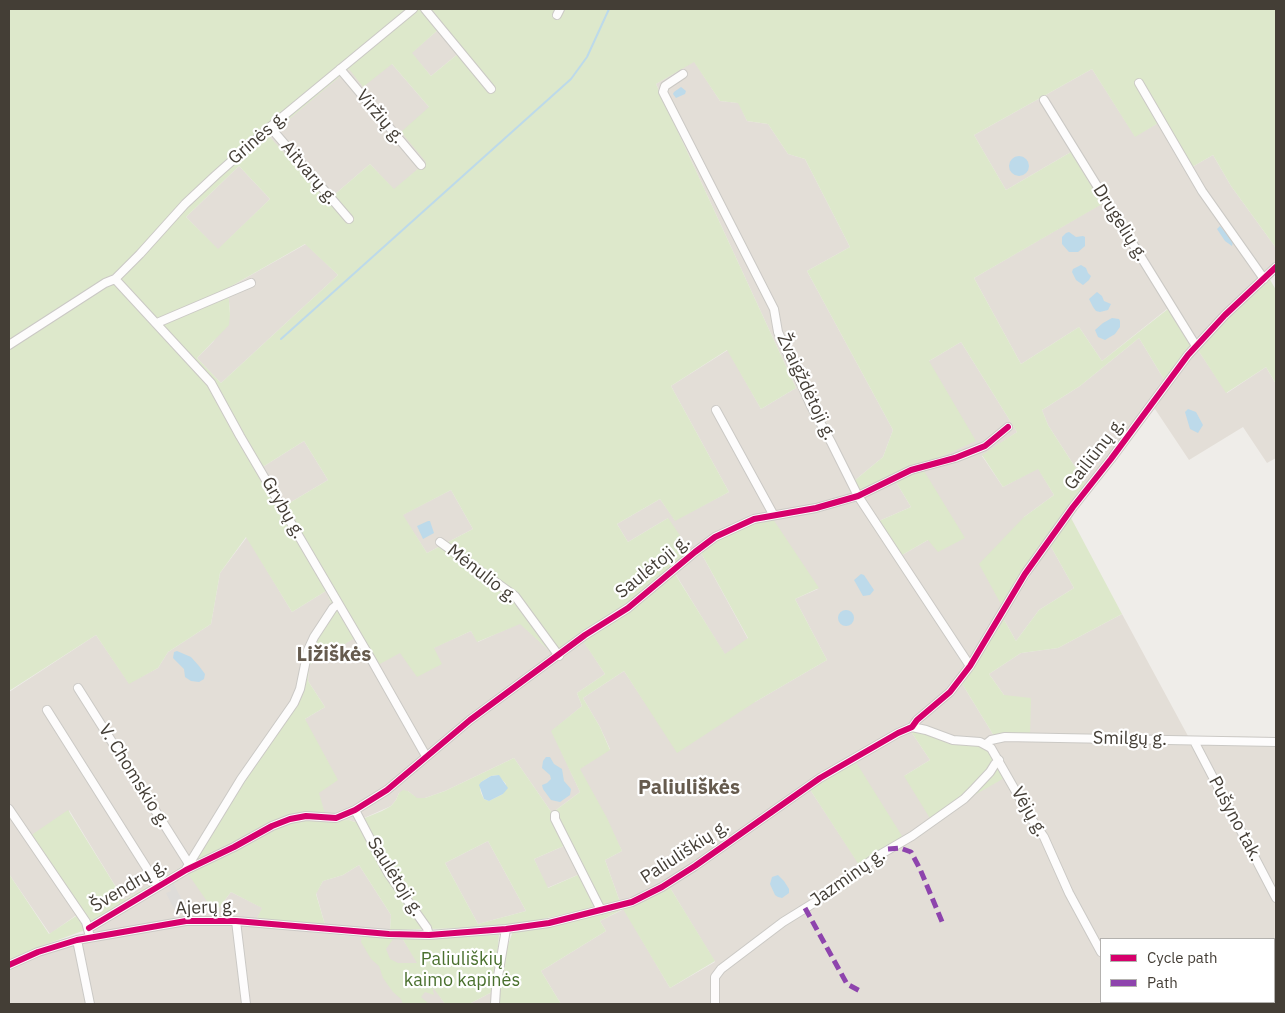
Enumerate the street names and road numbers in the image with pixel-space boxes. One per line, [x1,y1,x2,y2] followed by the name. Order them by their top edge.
[351,86,409,148] street label: Viržių g.
[224,106,292,170] street label: Grinės g.
[276,137,342,209] street label: Aitvarų g.
[1088,181,1152,265] street label: Drugelių g.
[772,330,840,444] street label: Žvaigždėtoji g.
[1060,414,1130,494] street label: Gailiūnų g.
[257,473,309,543] street label: Grybų g.
[612,531,694,603] street label: Saulėtoji g.
[443,540,521,608] street label: Mėnulio g.
[94,720,174,832] street label: V. Chomskio g.
[1093,728,1167,750] street label: Smilgų g.
[1204,773,1266,865] street label: Pušyno tak.
[1006,783,1052,841] street label: Vėjų g.
[637,815,733,889] street label: Paliuliškių g.
[362,833,428,921] street label: Saulėtoji g.
[806,844,890,912] street label: Jazminų g.
[87,855,171,917] street label: Švendrų g.
[175,896,237,920] street label: Ajerų g.

